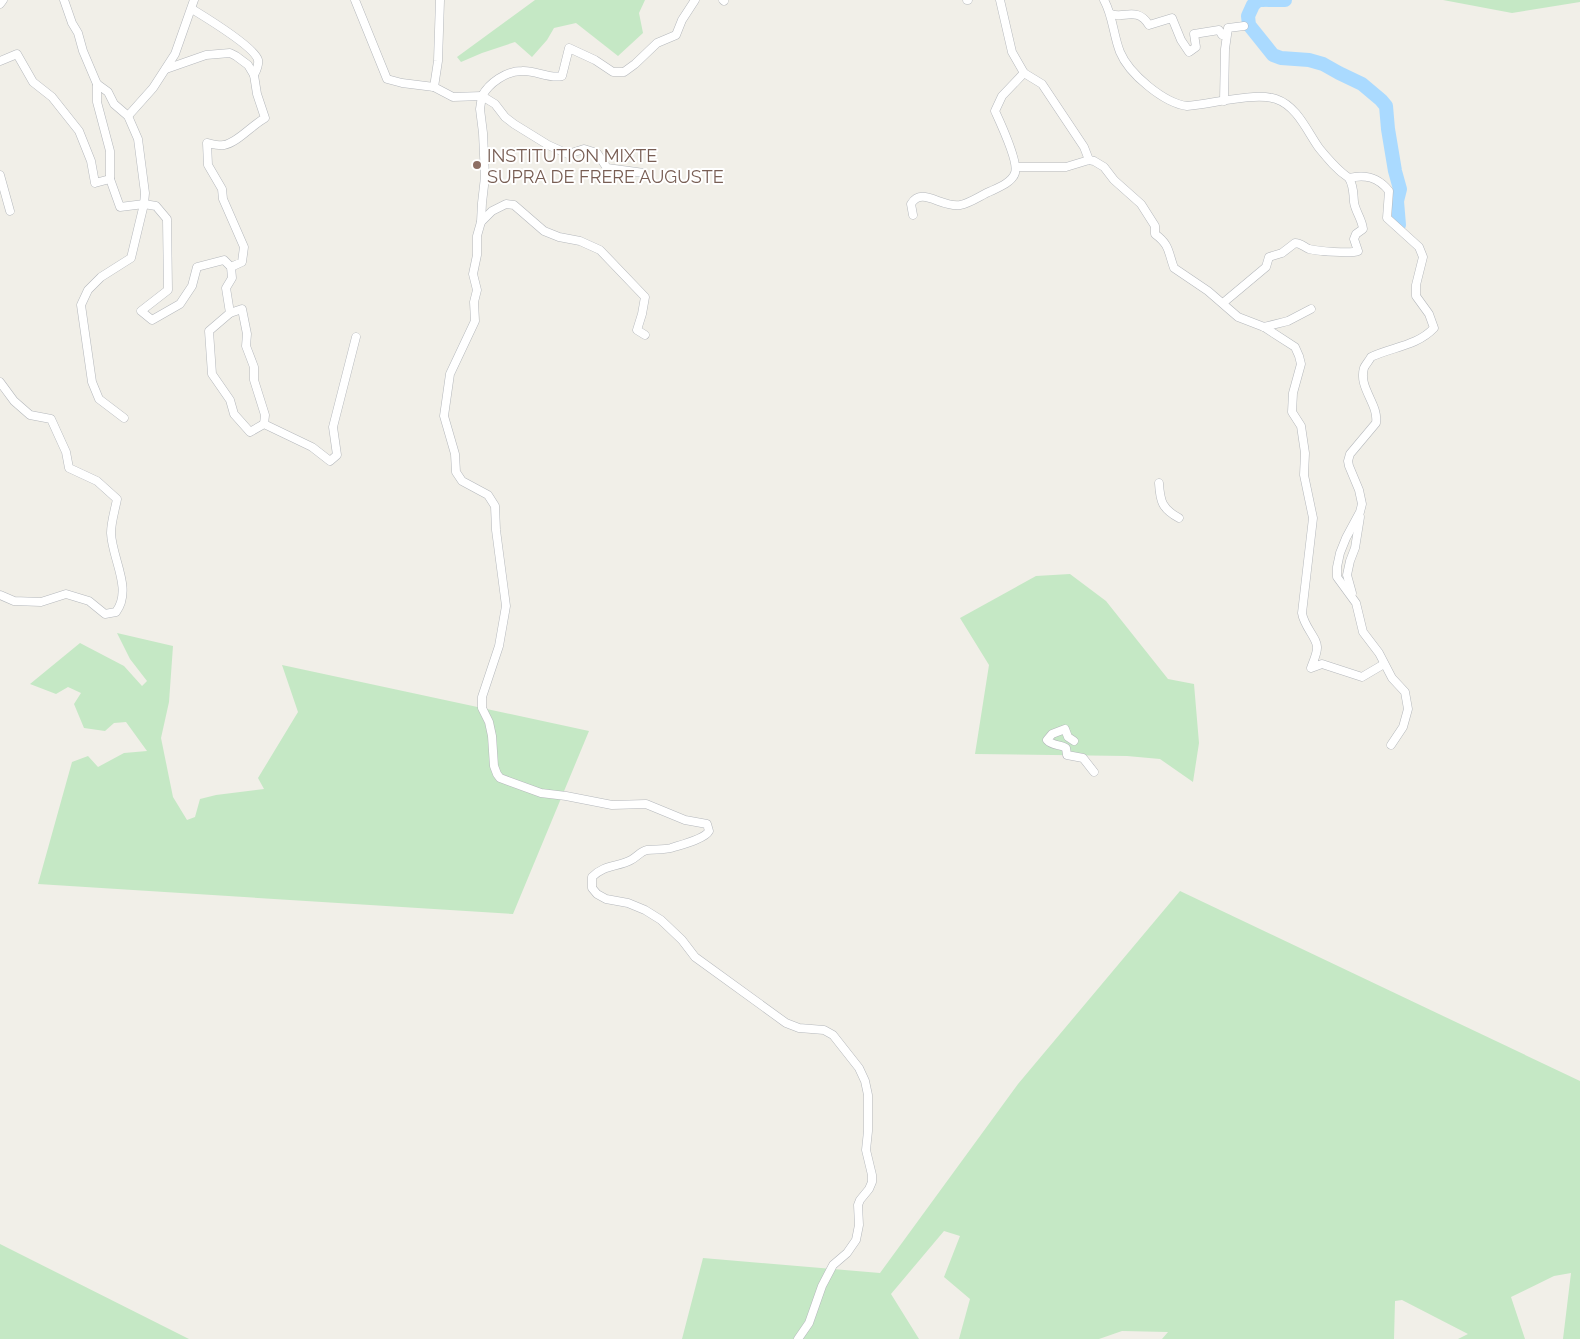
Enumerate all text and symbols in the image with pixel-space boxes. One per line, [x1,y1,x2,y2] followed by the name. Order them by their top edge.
[487,145,724,187] place label: INSTITUTION MIXTE SUPRA DE FRERE AUGUSTE
[471,159,483,171] marker: INSTITUTION MIXTE SUPRA DE FRERE AUGUSTE

